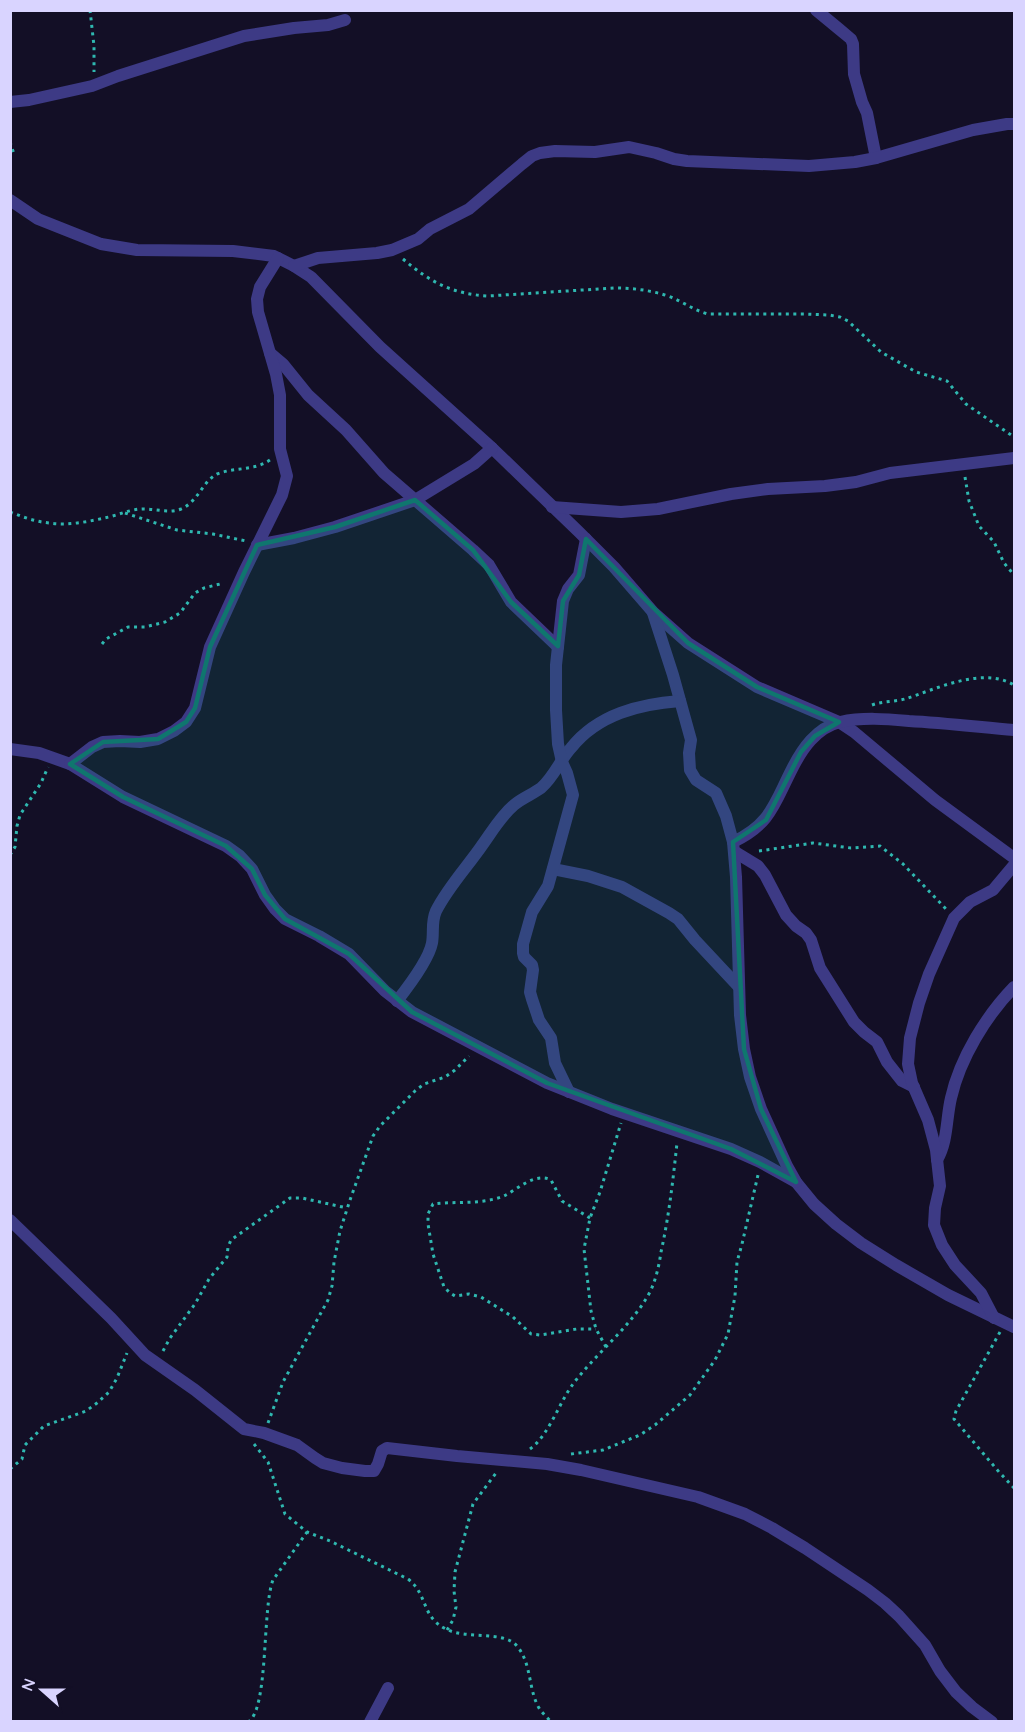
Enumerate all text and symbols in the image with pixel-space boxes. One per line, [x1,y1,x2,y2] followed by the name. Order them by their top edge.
[12,1660,72,1720] north arrow
[17,1676,39,1694] text: N

